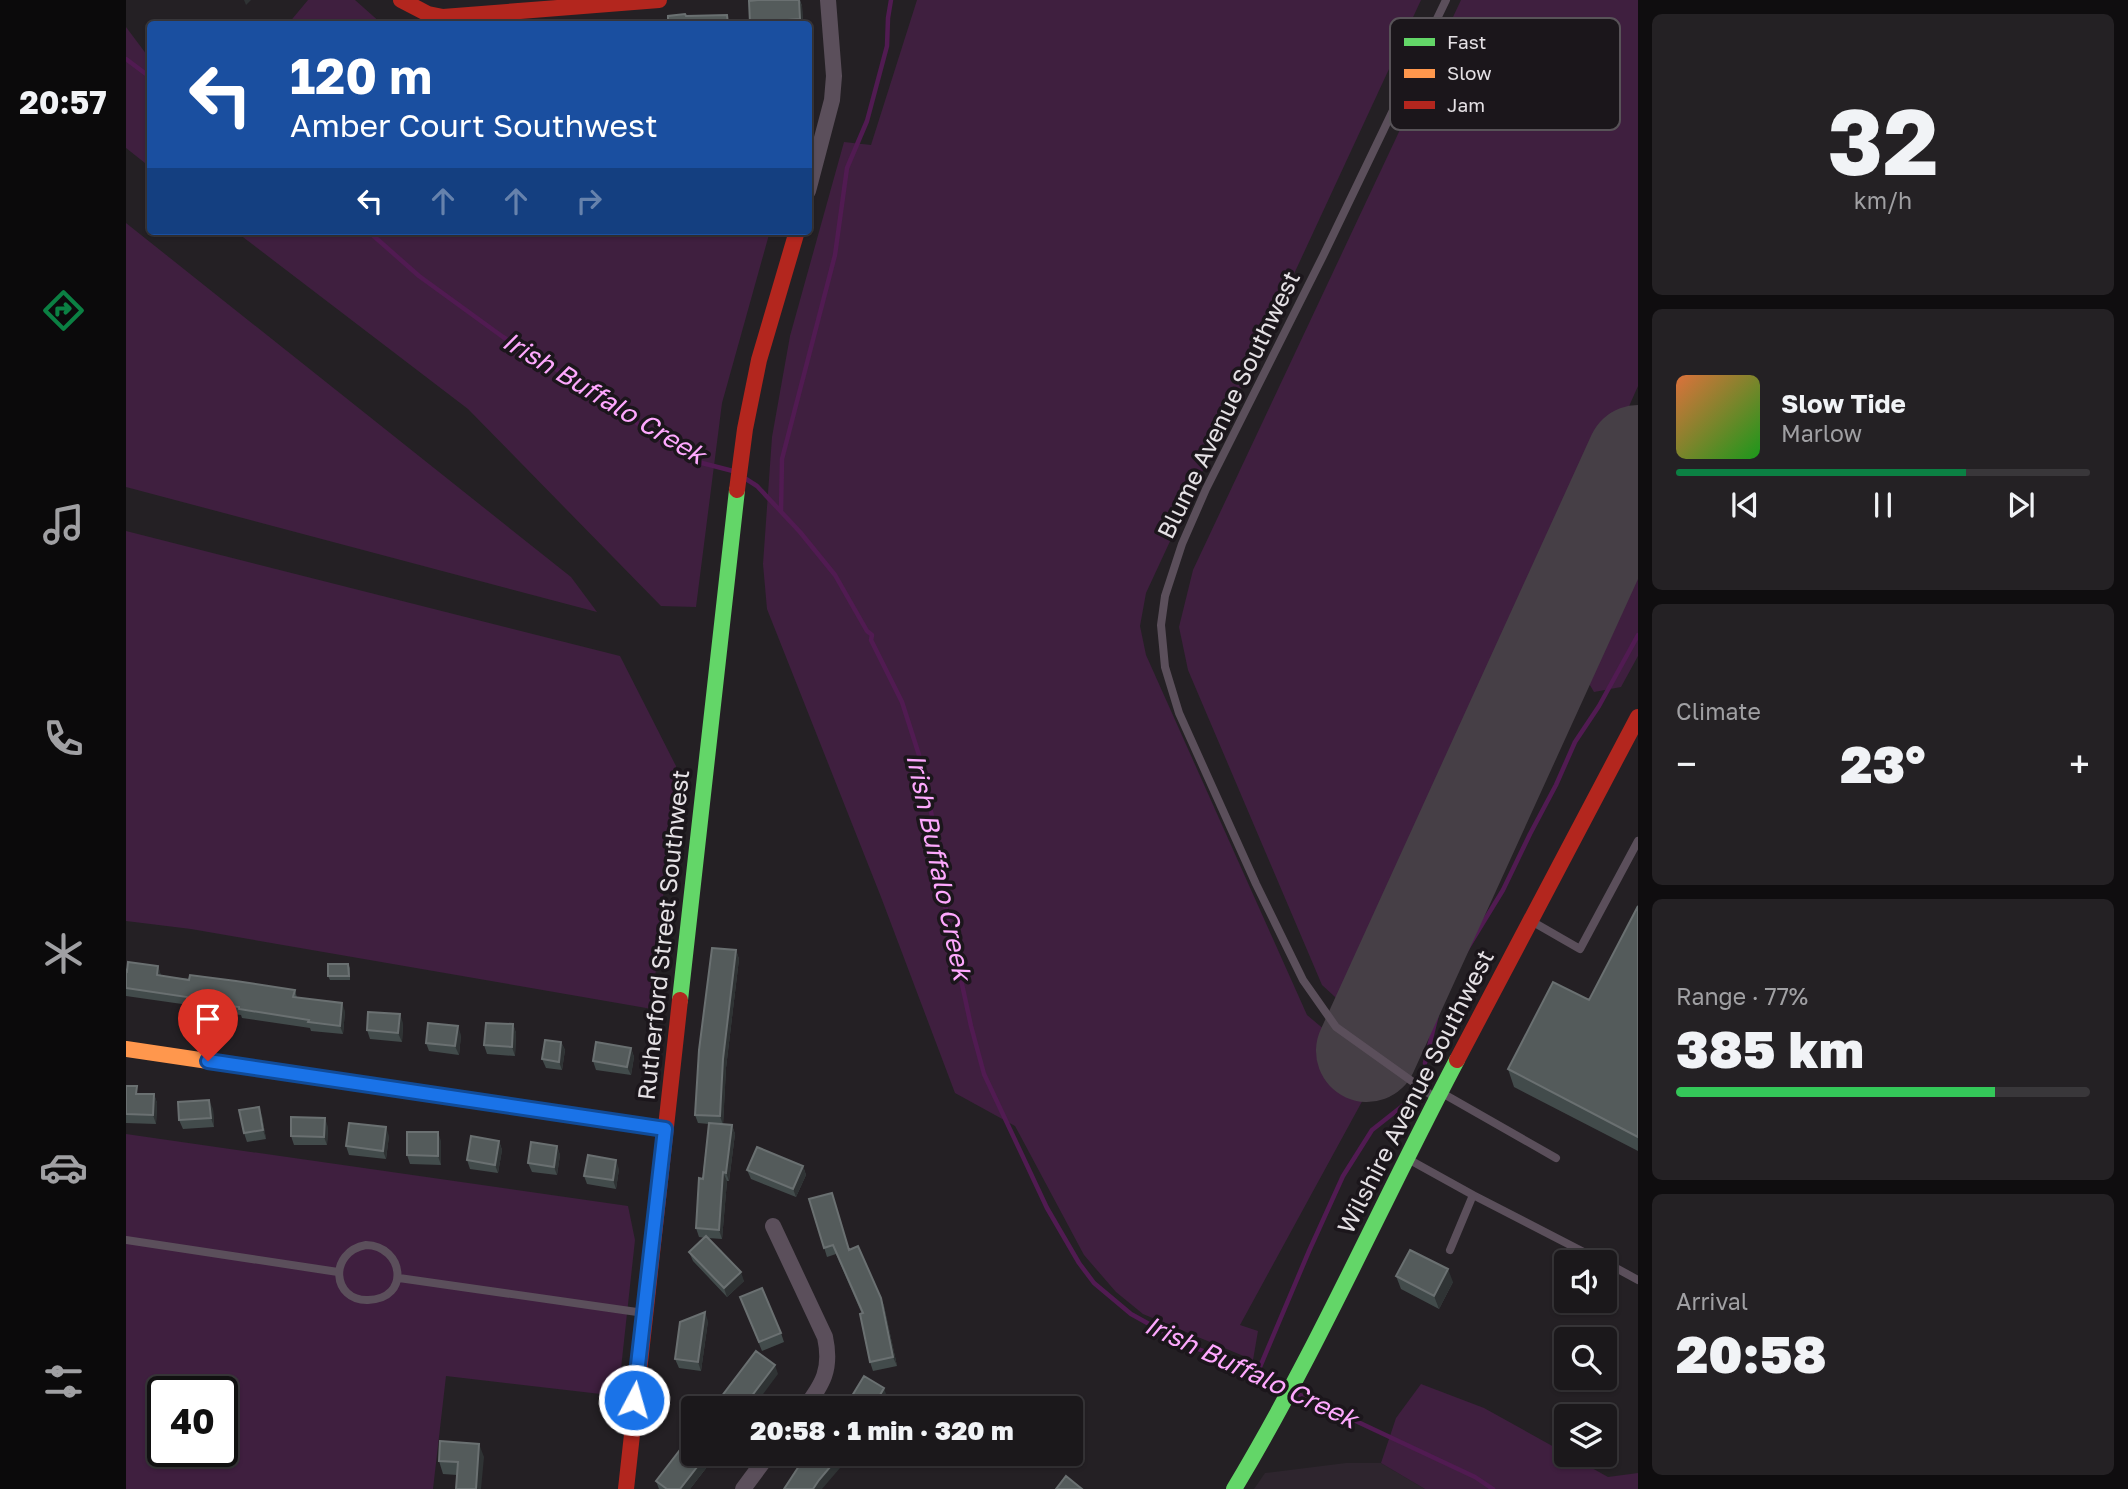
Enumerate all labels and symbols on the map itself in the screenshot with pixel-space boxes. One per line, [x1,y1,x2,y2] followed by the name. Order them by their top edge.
[1390,18,1620,130] legend
[1447,30,1486,53] text: Fast
[1447,61,1492,84] text: Slow
[1447,93,1485,116] text: Jam
[1150,266,1305,543] street label: Blume Avenue Southwest
[497,325,713,471] water label: Irish Buffalo Creek
[900,751,979,985] water label: Irish Buffalo Creek
[631,768,694,1102] street label: Rutherford Street Southwest
[1330,945,1499,1238] street label: Wilshire Avenue Southwest
[178,989,238,1061] pin
[1140,1309,1364,1435] water label: Irish Buffalo Creek
[597,1363,671,1437] position arrow
[147,1376,238,1467] speed limit sign: 40

